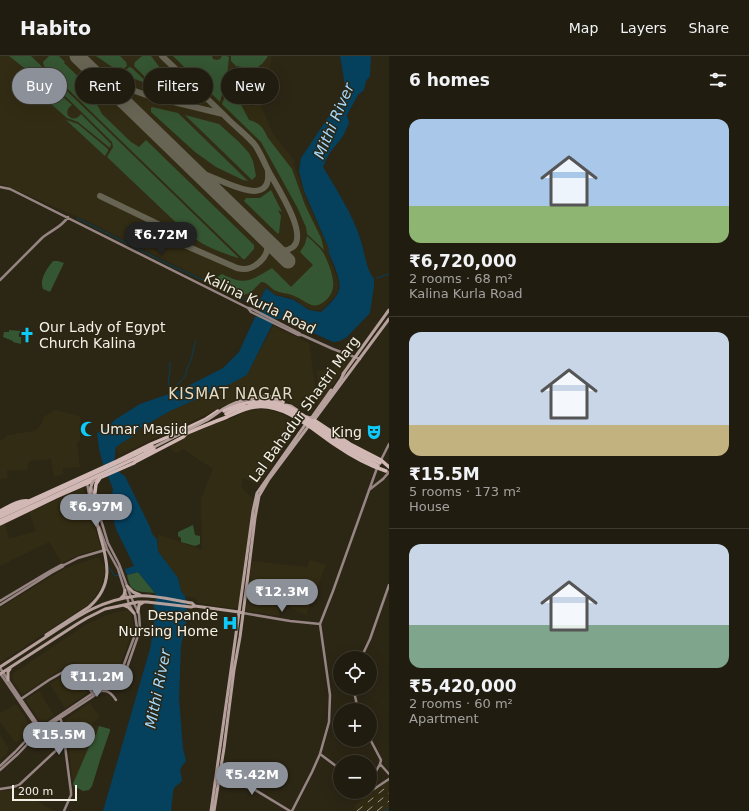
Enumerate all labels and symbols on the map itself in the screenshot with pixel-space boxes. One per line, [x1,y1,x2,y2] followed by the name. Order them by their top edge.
[310,80,358,161] water label: Mithi River
[128,222,194,256] pin: ₹6.72M
[202,269,318,337] street label: Kalina Kurla Road
[39,319,166,351] place label: Our Lady of Egypt Church Kalina
[18,326,36,344] church icon: Our Lady of Egypt Church Kalina
[246,333,362,485] street label: Lal Bahadur Shastri Marg
[168,385,294,403] district label: KISMAT NAGAR
[79,420,97,438] mosque icon: Umar Masjid
[100,421,187,437] place label: Umar Masjid
[365,423,383,441] theatre icon: King
[331,424,362,440] place label: King
[63,494,129,528] pin: ₹6.97M
[249,579,315,613] pin: ₹12.3M
[118,607,218,639] place label: Despande Nursing Home
[221,614,239,632] hospital icon: Despande Nursing Home
[142,647,175,730] water label: Mithi River
[64,664,130,698] pin: ₹11.2M
[26,722,92,756] pin: ₹15.5M
[219,762,285,796] pin: ₹5.42M
[12,783,77,802] scale bar

